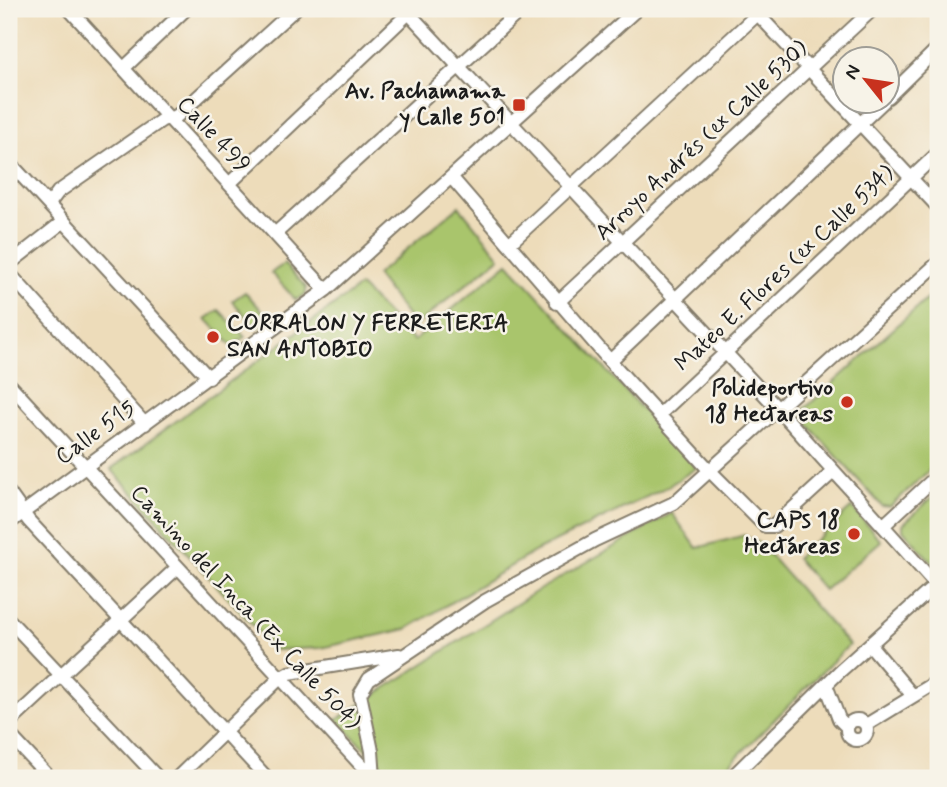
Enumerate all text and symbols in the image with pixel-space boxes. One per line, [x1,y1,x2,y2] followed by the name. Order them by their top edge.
[589,34,815,248] street label: Arroyo Andrés (ex Calle 530)
[832,46,902,116] north arrow
[839,61,867,84] text: N
[345,77,506,133] place label: Av. Pachamama y Calle 501
[170,90,256,180] street label: Calle 499
[511,97,527,113] marker: Av. Pachamama y Calle 501
[669,159,901,379] street label: Mateo E. Flores (ex Calle 534)
[227,309,508,365] place label: CORRALON Y FERRETERIA SAN ANTOBIO
[205,329,221,345] marker: CORRALON Y FERRETERIA SAN ANTOBIO
[705,374,834,430] place label: Polideportivo 18 Hectareas
[50,394,142,472] street label: Calle 515
[839,394,855,410] marker: Polideportivo 18 Hectareas
[123,479,367,737] street label: Camino del Inca (Ex Calle 504)
[744,506,841,562] place label: CAPs 18 Hectáreas
[846,526,862,542] marker: CAPs 18 Hectáreas

